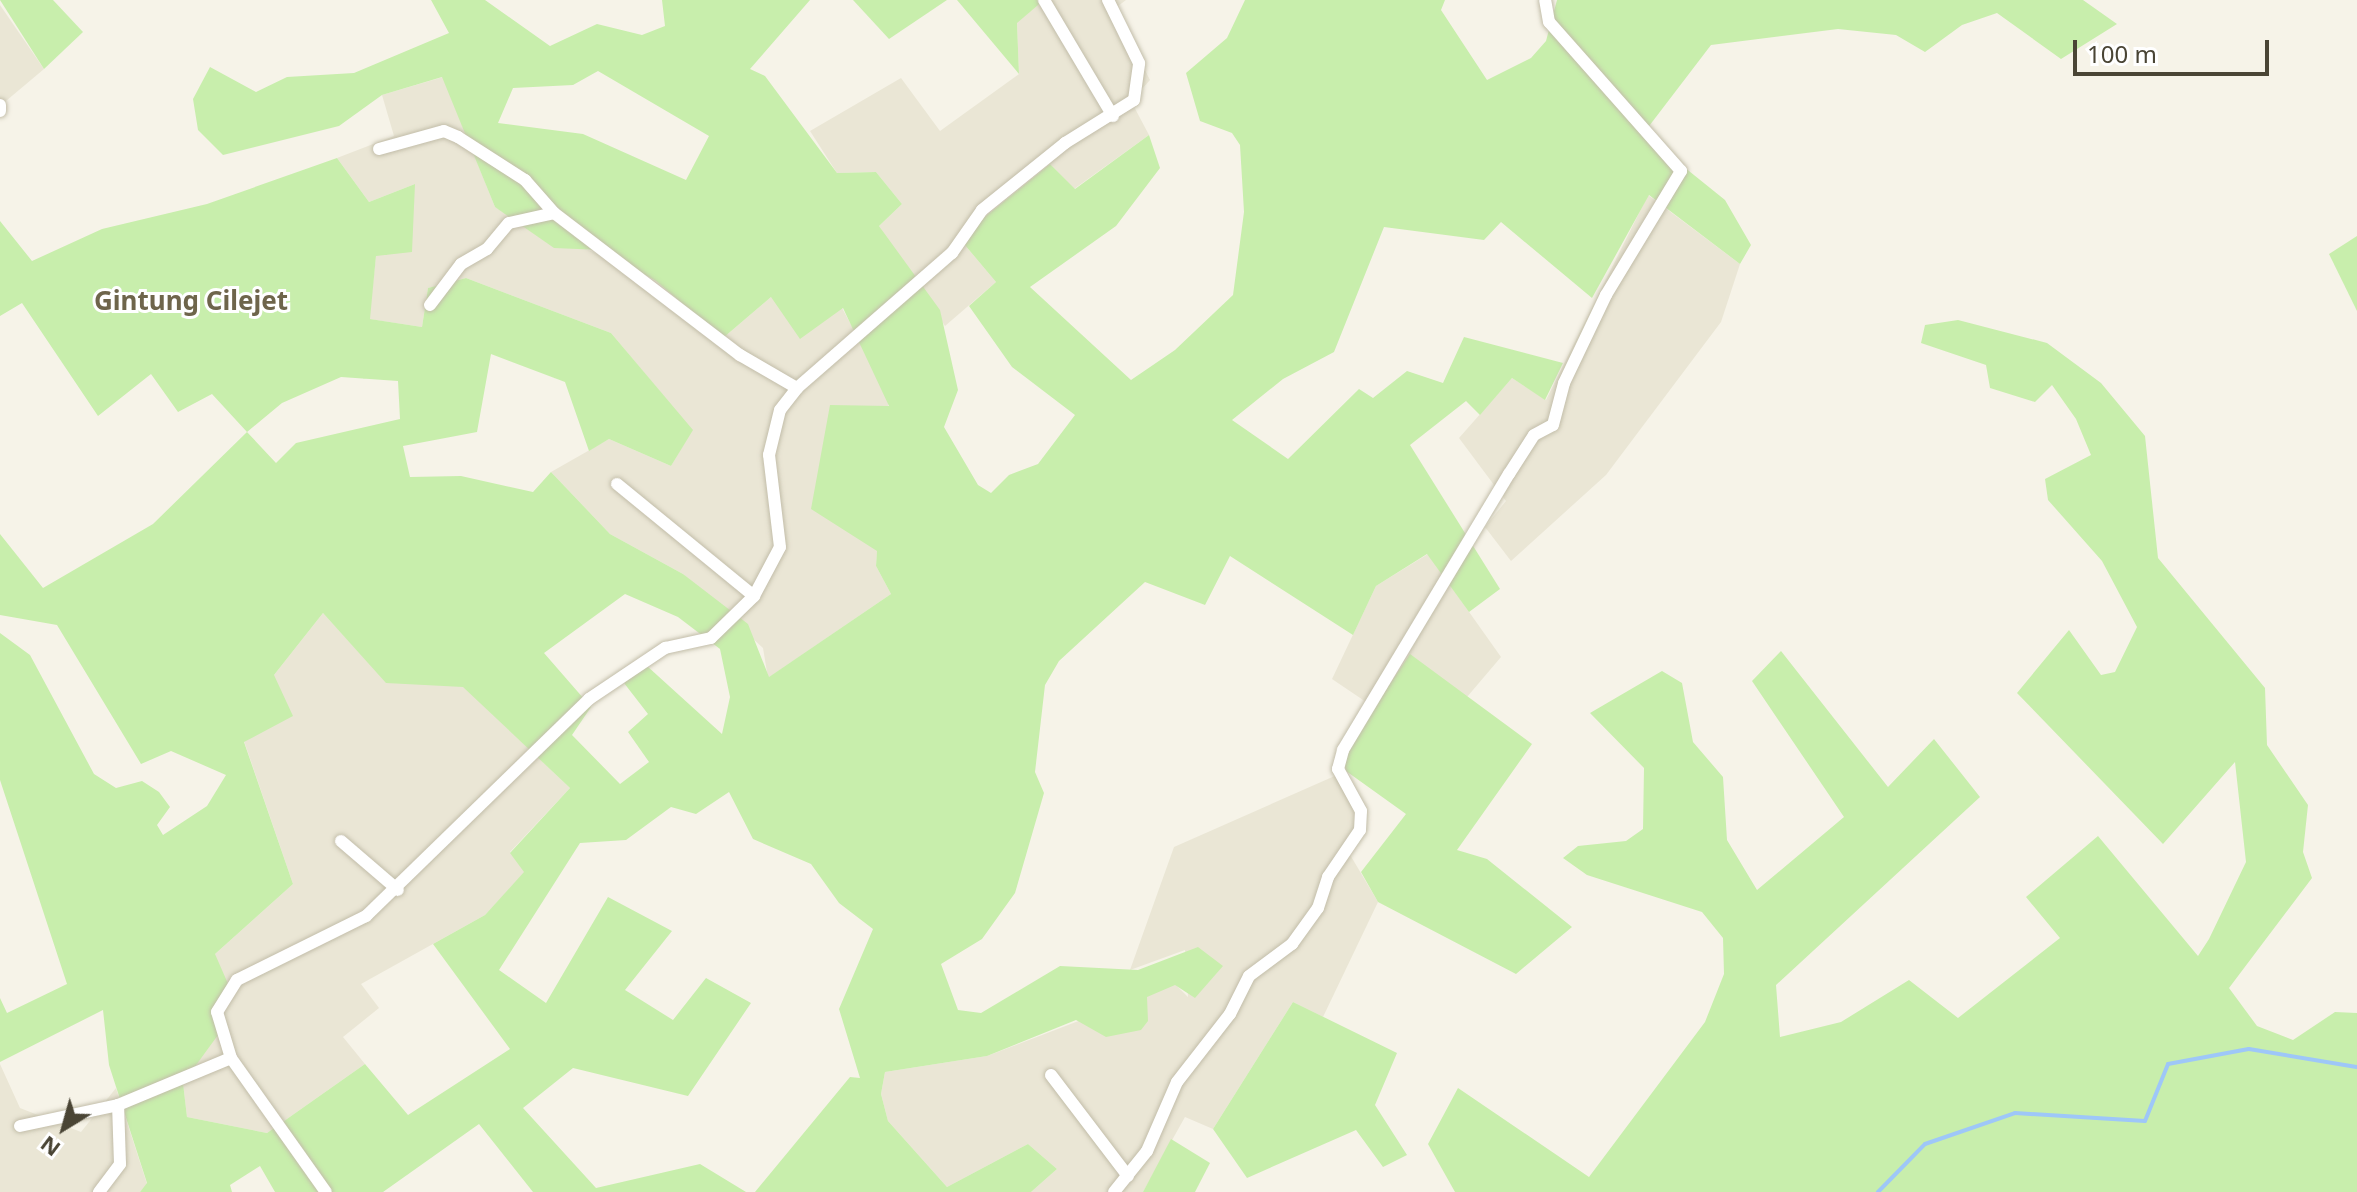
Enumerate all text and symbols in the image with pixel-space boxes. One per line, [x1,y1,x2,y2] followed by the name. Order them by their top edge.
[2077,24,2273,74] scale bar
[2087,37,2157,70] text: 100 m
[94,285,288,317] district label: Gintung Cilejet
[24,1088,104,1168] north arrow
[33,1130,66,1165] text: N

